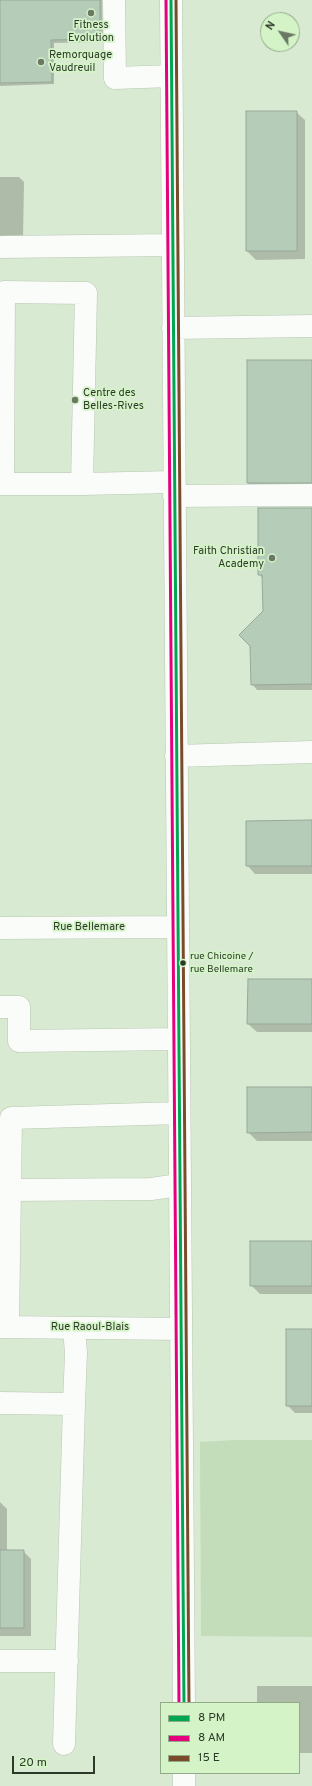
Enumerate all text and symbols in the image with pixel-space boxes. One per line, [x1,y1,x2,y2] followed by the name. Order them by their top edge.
[86,8,96,18] marker: Fitness Evolution
[260,12,300,52] north arrow
[68,19,114,45] place label: Fitness Evolution
[263,19,279,33] text: N
[49,49,112,75] place label: Remorquage Vaudreuil
[36,57,46,67] marker: Remorquage Vaudreuil
[83,387,144,413] place label: Centre des Belles-Rives
[70,395,80,405] marker: Centre des Belles-Rives
[193,545,264,571] place label: Faith Christian Academy
[267,553,277,563] marker: Faith Christian Academy
[53,921,125,935] street label: Rue Bellemare
[190,951,253,974] place label: rue Chicoine / rue Bellemare
[178,958,188,968] marker: rue Chicoine / rue Bellemare
[51,1321,129,1335] street label: Rue Raoul-Blais
[160,1702,300,1774] legend
[198,1710,225,1726] text: 8 PM
[198,1730,225,1746] text: 8 AM
[14,1748,97,1774] scale bar
[198,1750,220,1766] text: 15 E
[19,1755,47,1771] text: 20 m

